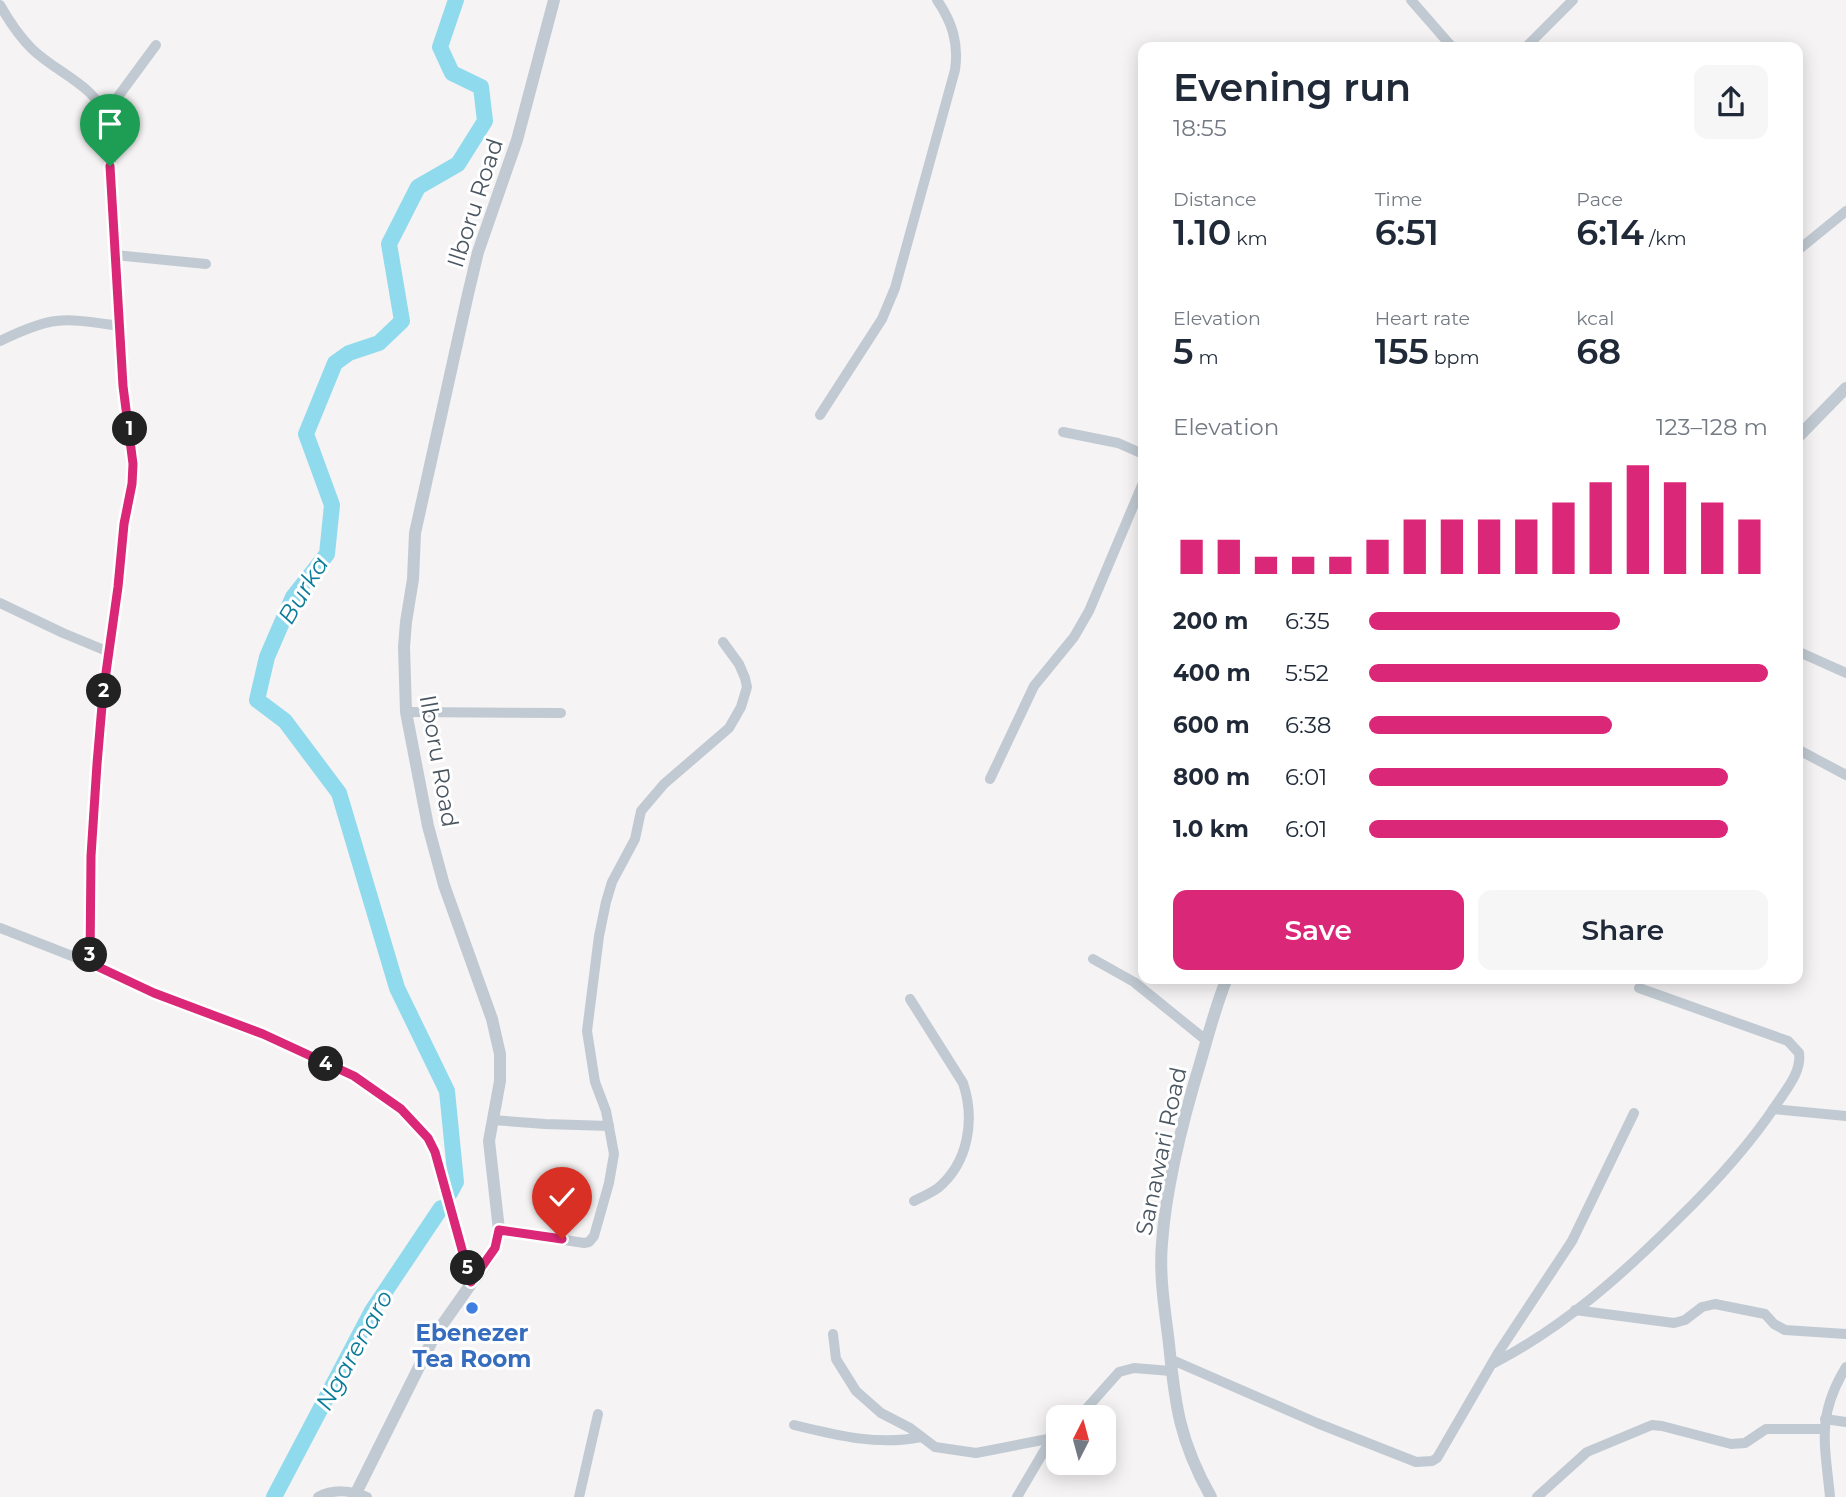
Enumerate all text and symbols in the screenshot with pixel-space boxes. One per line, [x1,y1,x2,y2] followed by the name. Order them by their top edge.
[1173,64,1411,111] text: Evening run
[1694,65,1768,139] button: share
[80,94,140,166] pin
[91,105,129,143] icon: arrive
[1173,114,1227,142] text: 18:55
[441,135,509,271] street label: Ilboru Road
[1173,188,1256,211] text: Distance
[1375,188,1422,211] text: Time
[1576,188,1623,211] text: Pace
[1173,211,1231,254] text: 1.10
[1375,211,1439,254] text: 6:51
[1576,211,1644,254] text: 6:14
[1231,227,1268,250] text: km
[1644,227,1687,250] text: /km
[1173,307,1261,330] text: Elevation
[1375,307,1470,330] text: Heart rate
[1576,307,1614,330] text: kcal
[1173,330,1193,373] text: 5
[1375,330,1429,373] text: 155
[1576,330,1621,373] text: 68
[1193,346,1219,369] text: m
[1429,346,1480,369] text: bpm
[113,412,148,446] pin: 1
[1173,413,1279,441] text: Elevation
[1656,413,1768,441] text: 123–128 m
[126,417,133,440] text: 1
[272,551,334,629] water label: Burka
[1173,607,1248,635] text: 200 m
[1285,607,1330,635] text: 6:35
[1173,659,1251,687] text: 400 m
[1285,659,1329,687] text: 5:52
[86,674,122,708] pin: 2
[98,679,109,702] text: 2
[414,693,464,829] street label: Ilboru Road
[1173,711,1250,739] text: 600 m
[1285,711,1332,739] text: 6:38
[1173,763,1250,791] text: 800 m
[1285,763,1327,791] text: 6:01
[1173,815,1249,843] text: 1.0 km
[1285,815,1327,843] text: 6:01
[1173,890,1464,970] button: Save
[1478,890,1768,970] button: Share
[72,937,108,972] pin: 3
[84,943,95,966] text: 3
[308,1046,344,1082] pin: 4
[319,1052,332,1075] text: 4
[1129,1064,1193,1238] street label: Sanawari Road
[532,1167,592,1239] pin
[543,1178,581,1216] icon: check
[450,1250,486,1286] pin: 5
[462,1256,473,1279] text: 5
[309,1285,399,1415] water label: Ngarenaro
[464,1300,480,1316] marker: Ebenezer Tea Room
[413,1319,531,1373] place label: Ebenezer Tea Room
[1046,1405,1116,1475] north arrow
[1046,1405,1116,1475] map controls

